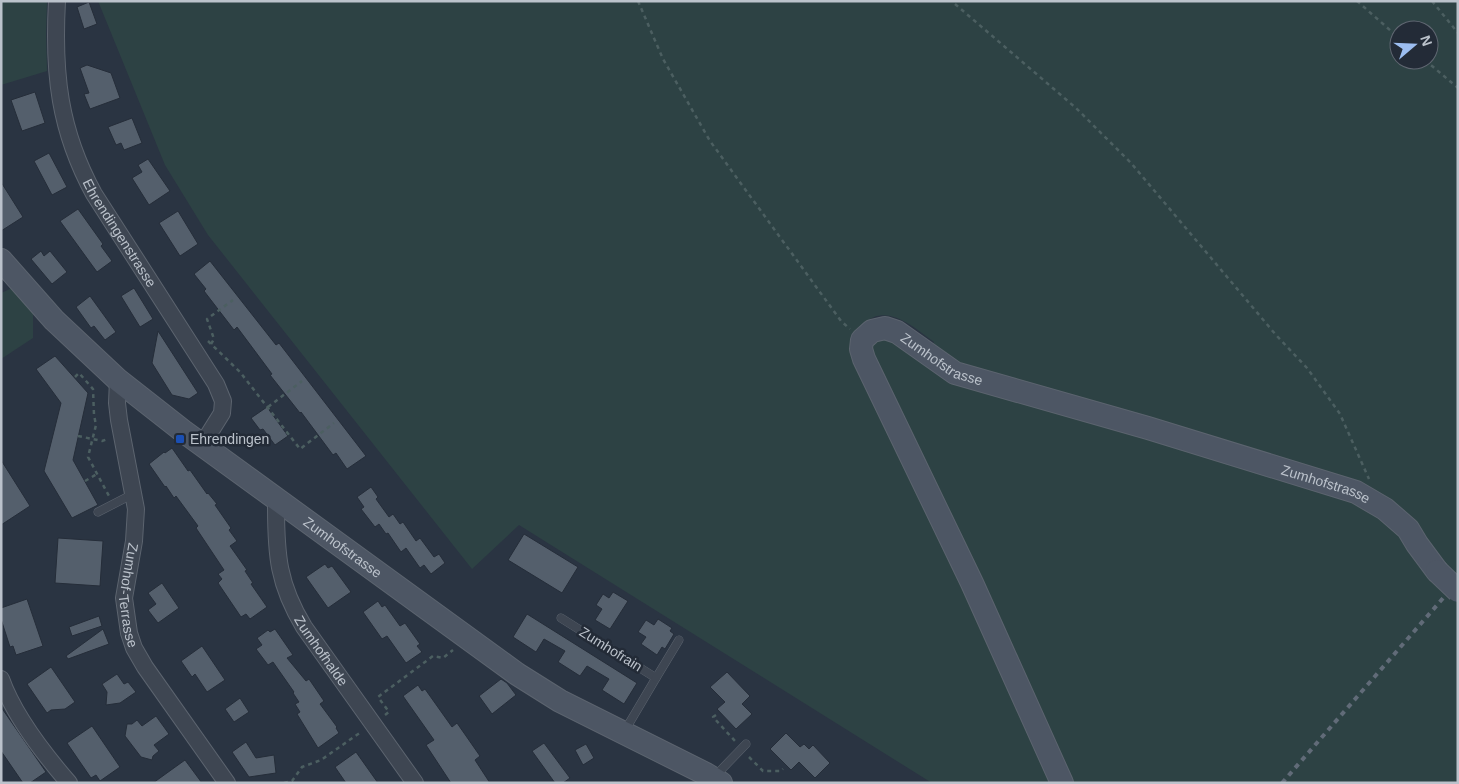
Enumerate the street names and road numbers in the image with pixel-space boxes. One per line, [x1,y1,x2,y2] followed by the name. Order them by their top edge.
[79,176,160,290] street label: Ehrendingenstrasse
[898,329,985,389] street label: Zumhofstrasse
[1279,462,1373,507] street label: Zumhofstrasse
[301,514,385,581] street label: Zumhofstrasse
[116,542,141,650] street label: Zumhof-Terrasse
[291,613,351,689] street label: Zumhofhalde
[577,623,645,675] street label: Zumhofrain

